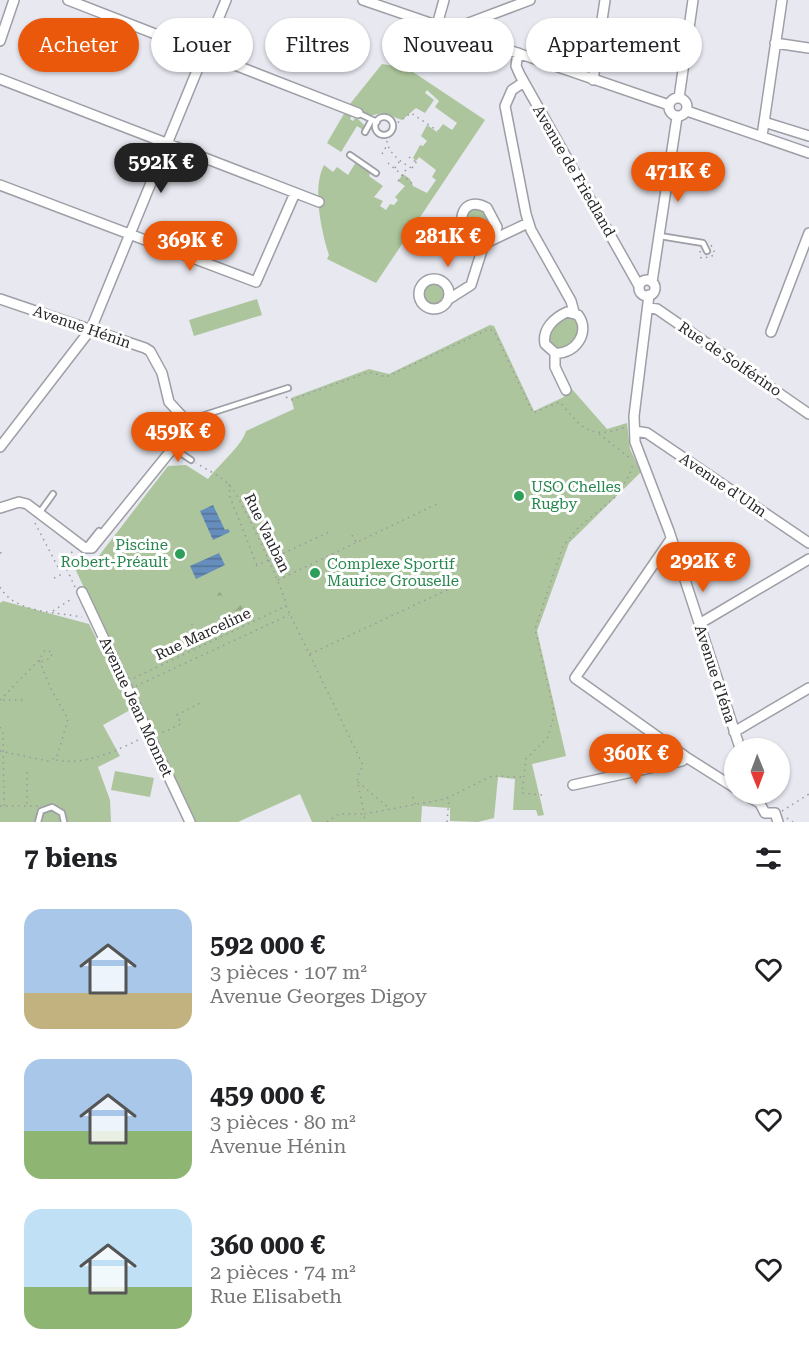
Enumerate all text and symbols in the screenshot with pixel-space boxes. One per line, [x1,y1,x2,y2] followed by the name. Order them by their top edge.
[18,18,139,72] chip: Acheter
[151,18,253,72] chip: Louer
[265,18,370,72] chip: Filtres
[382,18,514,72] chip: Nouveau
[526,18,702,72] chip: Appartement
[529,102,619,240] street label: Avenue de Friedland
[112,143,210,194] pin: 592K €
[128,150,194,174] text: 592K €
[629,152,727,203] pin: 471K €
[645,159,711,183] text: 471K €
[399,217,497,268] pin: 281K €
[141,221,239,272] pin: 369K €
[415,224,481,248] text: 281K €
[157,228,223,252] text: 369K €
[31,302,134,352] street label: Avenue Hénin
[675,318,785,400] street label: Rue de Solférino
[129,412,227,463] pin: 459K €
[145,419,211,443] text: 459K €
[676,449,770,521] street label: Avenue d'Ulm
[531,478,621,513] place label: USO Chelles Rugby
[512,489,526,503] marker: USO Chelles Rugby
[240,491,294,576] street label: Rue Vauban
[61,536,168,571] place label: Piscine Robert-Préault
[654,542,752,593] pin: 292K €
[173,547,187,561] marker: Piscine Robert-Préault
[670,549,736,573] text: 292K €
[327,555,459,590] place label: Complexe Sportif Maurice Grouselle
[308,566,322,580] marker: Complexe Sportif Maurice Grouselle
[152,604,254,664] street label: Rue Marceline
[691,623,739,725] street label: Avenue d'Iéna
[96,634,176,780] street label: Avenue Jean Monnet
[587,734,685,785] pin: 360K €
[724,738,790,804] north arrow
[724,738,790,804] map controls
[603,741,669,765] text: 360K €
[752,842,785,875] icon: filters
[24,843,117,873] text: 7 biens
[210,930,325,960] text: 592 000 €
[72,933,144,1005] icon: home
[752,953,785,986] icon: heart
[210,960,367,984] text: 3 pièces · 107 m²
[210,984,427,1008] text: Avenue Georges Digoy
[210,1080,325,1110] text: 459 000 €
[72,1083,144,1155] icon: home
[752,1103,785,1136] icon: heart
[210,1110,356,1134] text: 3 pièces · 80 m²
[210,1134,346,1158] text: Avenue Hénin
[210,1230,325,1260] text: 360 000 €
[72,1233,144,1305] icon: home
[752,1253,785,1286] icon: heart
[210,1260,356,1284] text: 2 pièces · 74 m²
[210,1284,342,1308] text: Rue Elisabeth

